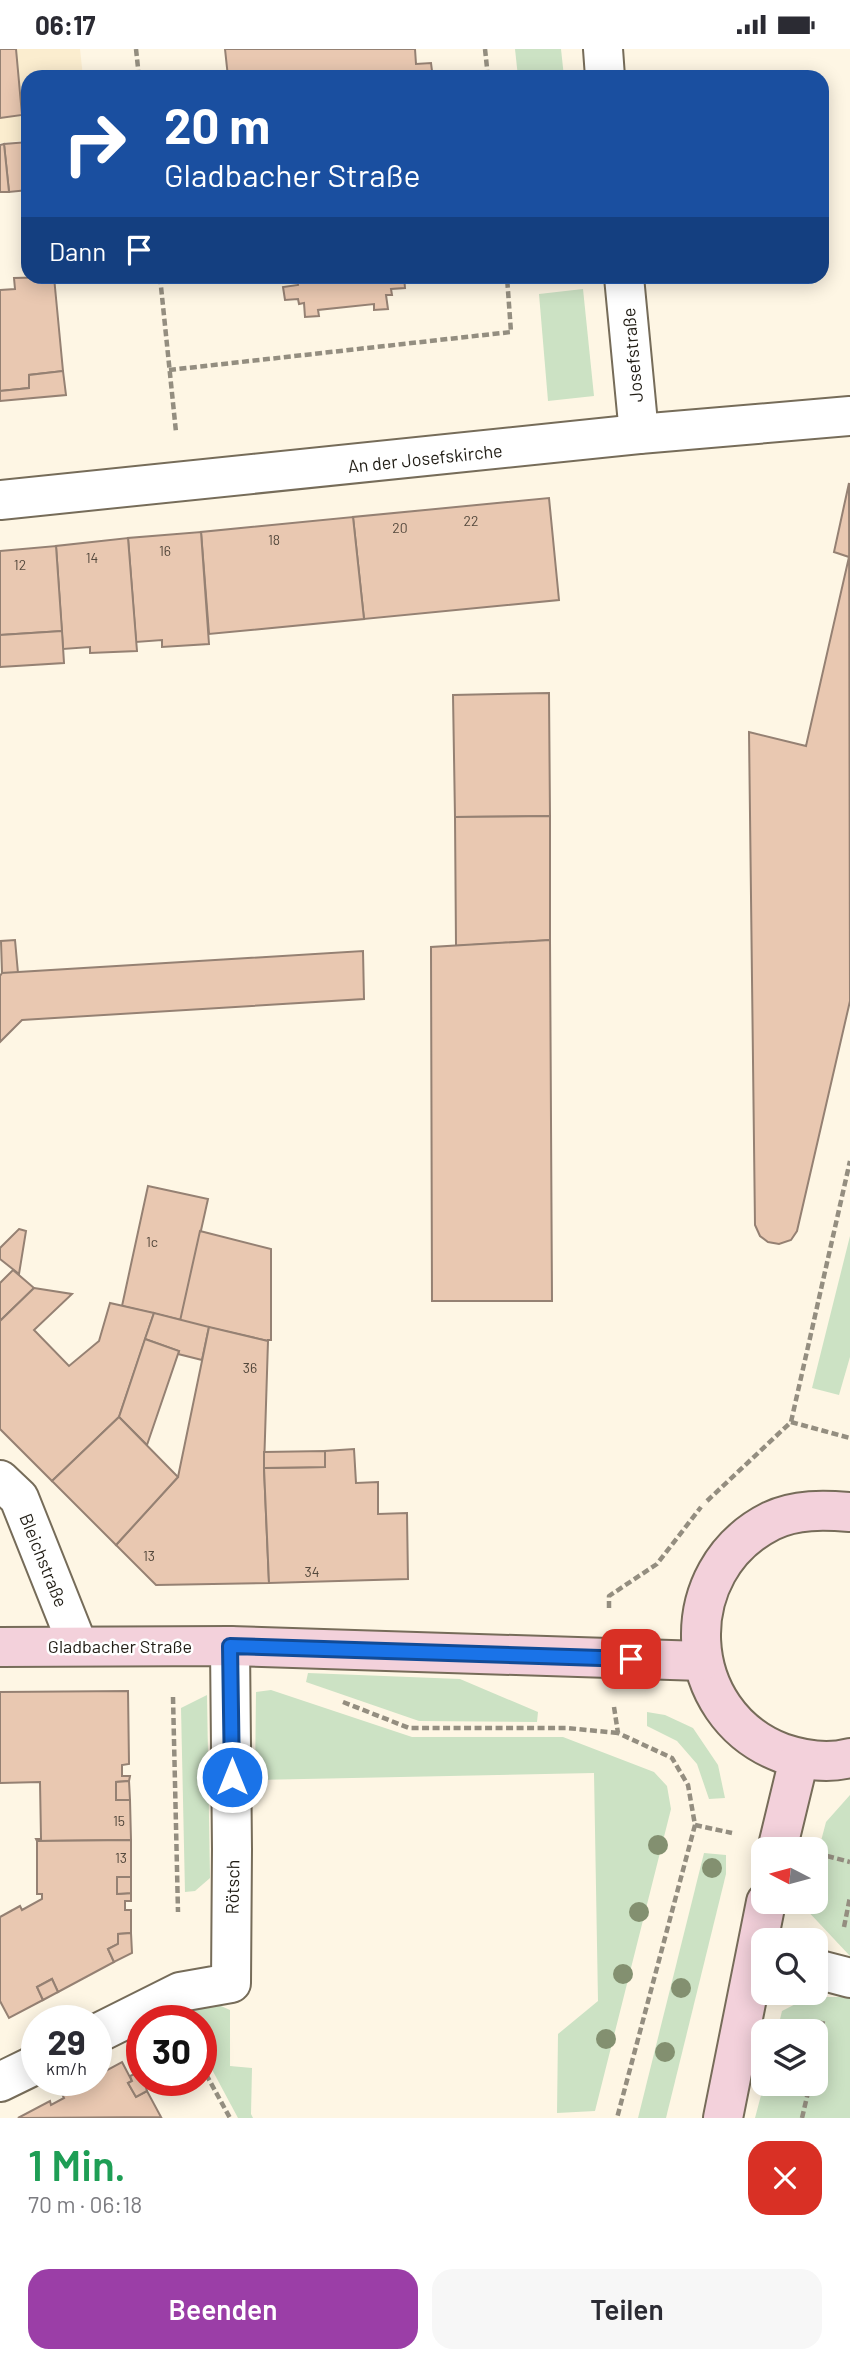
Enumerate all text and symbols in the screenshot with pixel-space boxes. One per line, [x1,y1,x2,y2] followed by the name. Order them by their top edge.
[35,9,95,40] text: 06:17
[164,95,270,154] text: 20 m
[49,98,140,189] icon: right
[164,155,421,193] text: Gladbacher Straße
[120,231,158,269] icon: arrive
[49,235,106,266] text: Dann
[617,307,647,403] street label: Josefstraße
[347,439,503,477] street label: An der Josefskirche
[463,512,479,529] house number: 22
[392,519,408,536] house number: 20
[268,531,280,548] house number: 18
[159,542,171,559] house number: 16
[86,549,98,566] house number: 14
[14,556,26,573] house number: 12
[146,1233,158,1250] house number: 1c
[243,1359,257,1376] house number: 36
[15,1510,73,1610] street label: Bleichstraße
[143,1547,155,1564] house number: 13
[305,1563,319,1580] house number: 34
[601,1629,661,1689] pin
[48,1635,192,1657] street label: Gladbacher Straße
[612,1640,650,1678] icon: arrive
[195,1740,269,1814] position arrow
[113,1812,125,1829] house number: 15
[751,1837,828,1915] north arrow
[751,1837,828,2096] map controls
[115,1849,127,1866] house number: 13
[221,1859,243,1915] street label: Rötsch
[751,1928,828,2005] button: search
[126,2005,217,2096] speed limit sign: 30
[751,2019,828,2096] button: layers
[47,2020,86,2062] text: 29
[46,2057,87,2079] text: km/h
[28,2139,126,2189] text: 1 Min.
[748,2141,822,2215] button: close
[28,2190,142,2218] text: 70 m · 06:18
[28,2269,418,2349] button: Beenden
[432,2269,822,2349] button: Teilen

